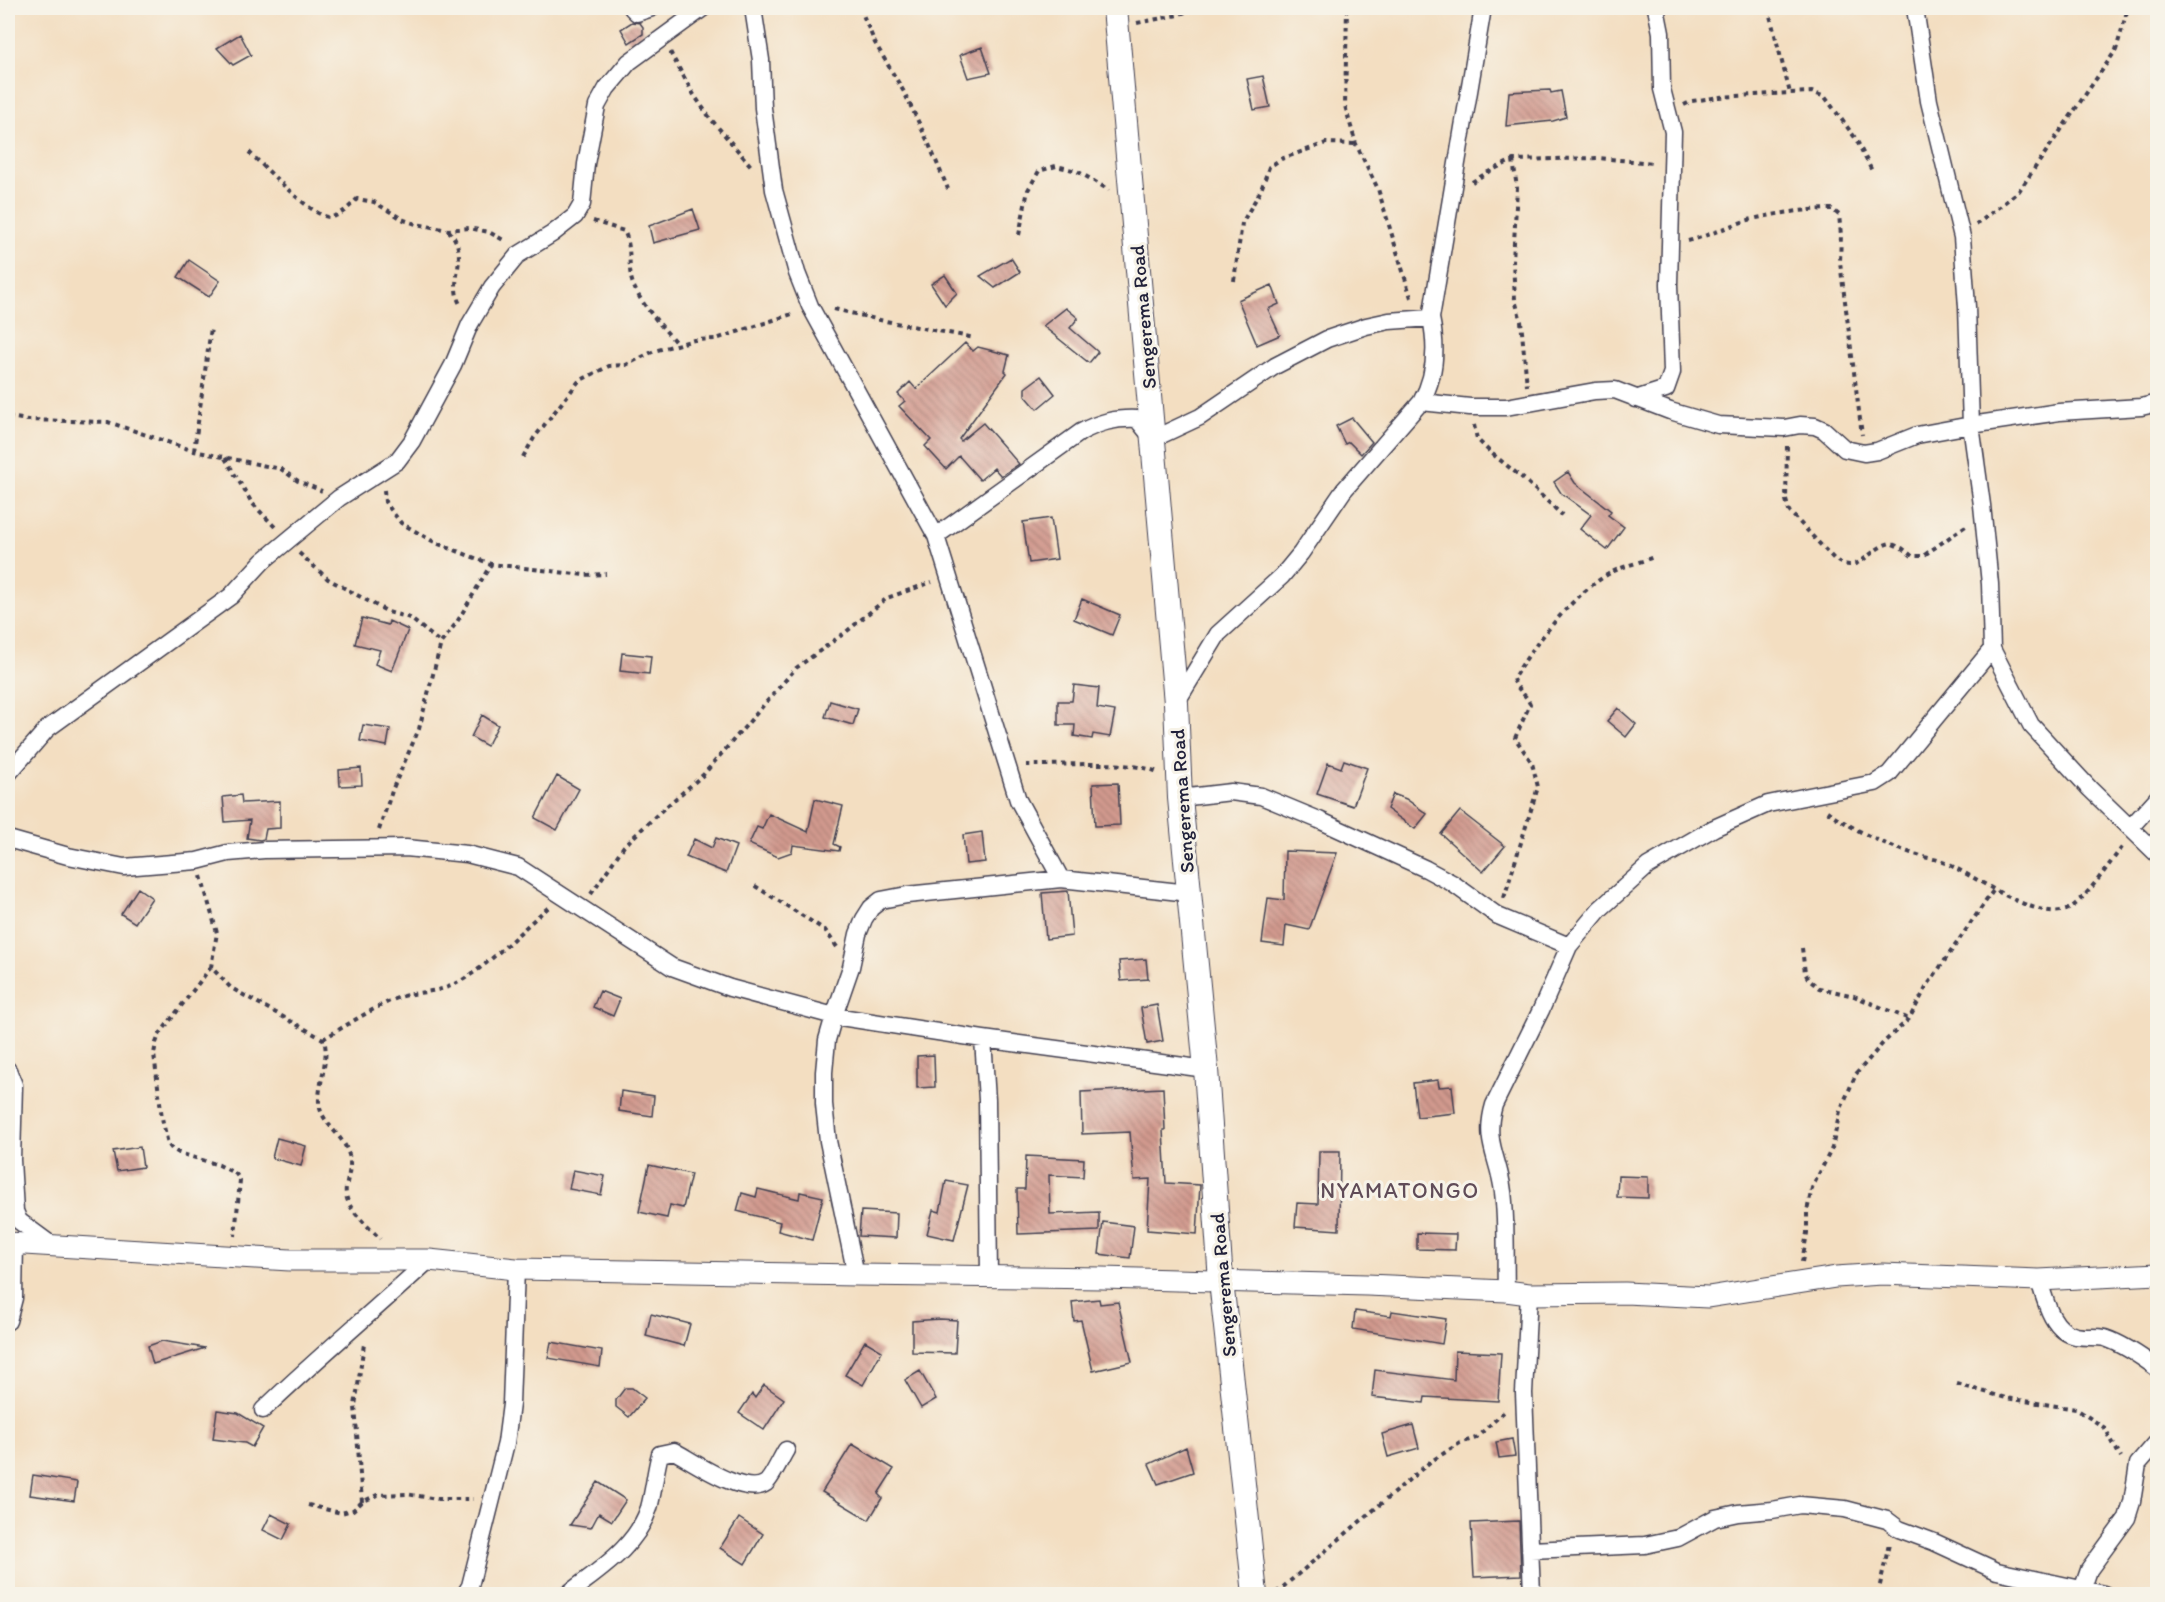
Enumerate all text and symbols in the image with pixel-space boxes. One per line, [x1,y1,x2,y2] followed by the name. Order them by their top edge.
[1125,244,1161,390] street label: Sengerema Road
[1165,728,1199,874] street label: Sengerema Road
[1320,1177,1480,1204] district label: NYAMATONGO
[1205,1212,1241,1358] street label: Sengerema Road

